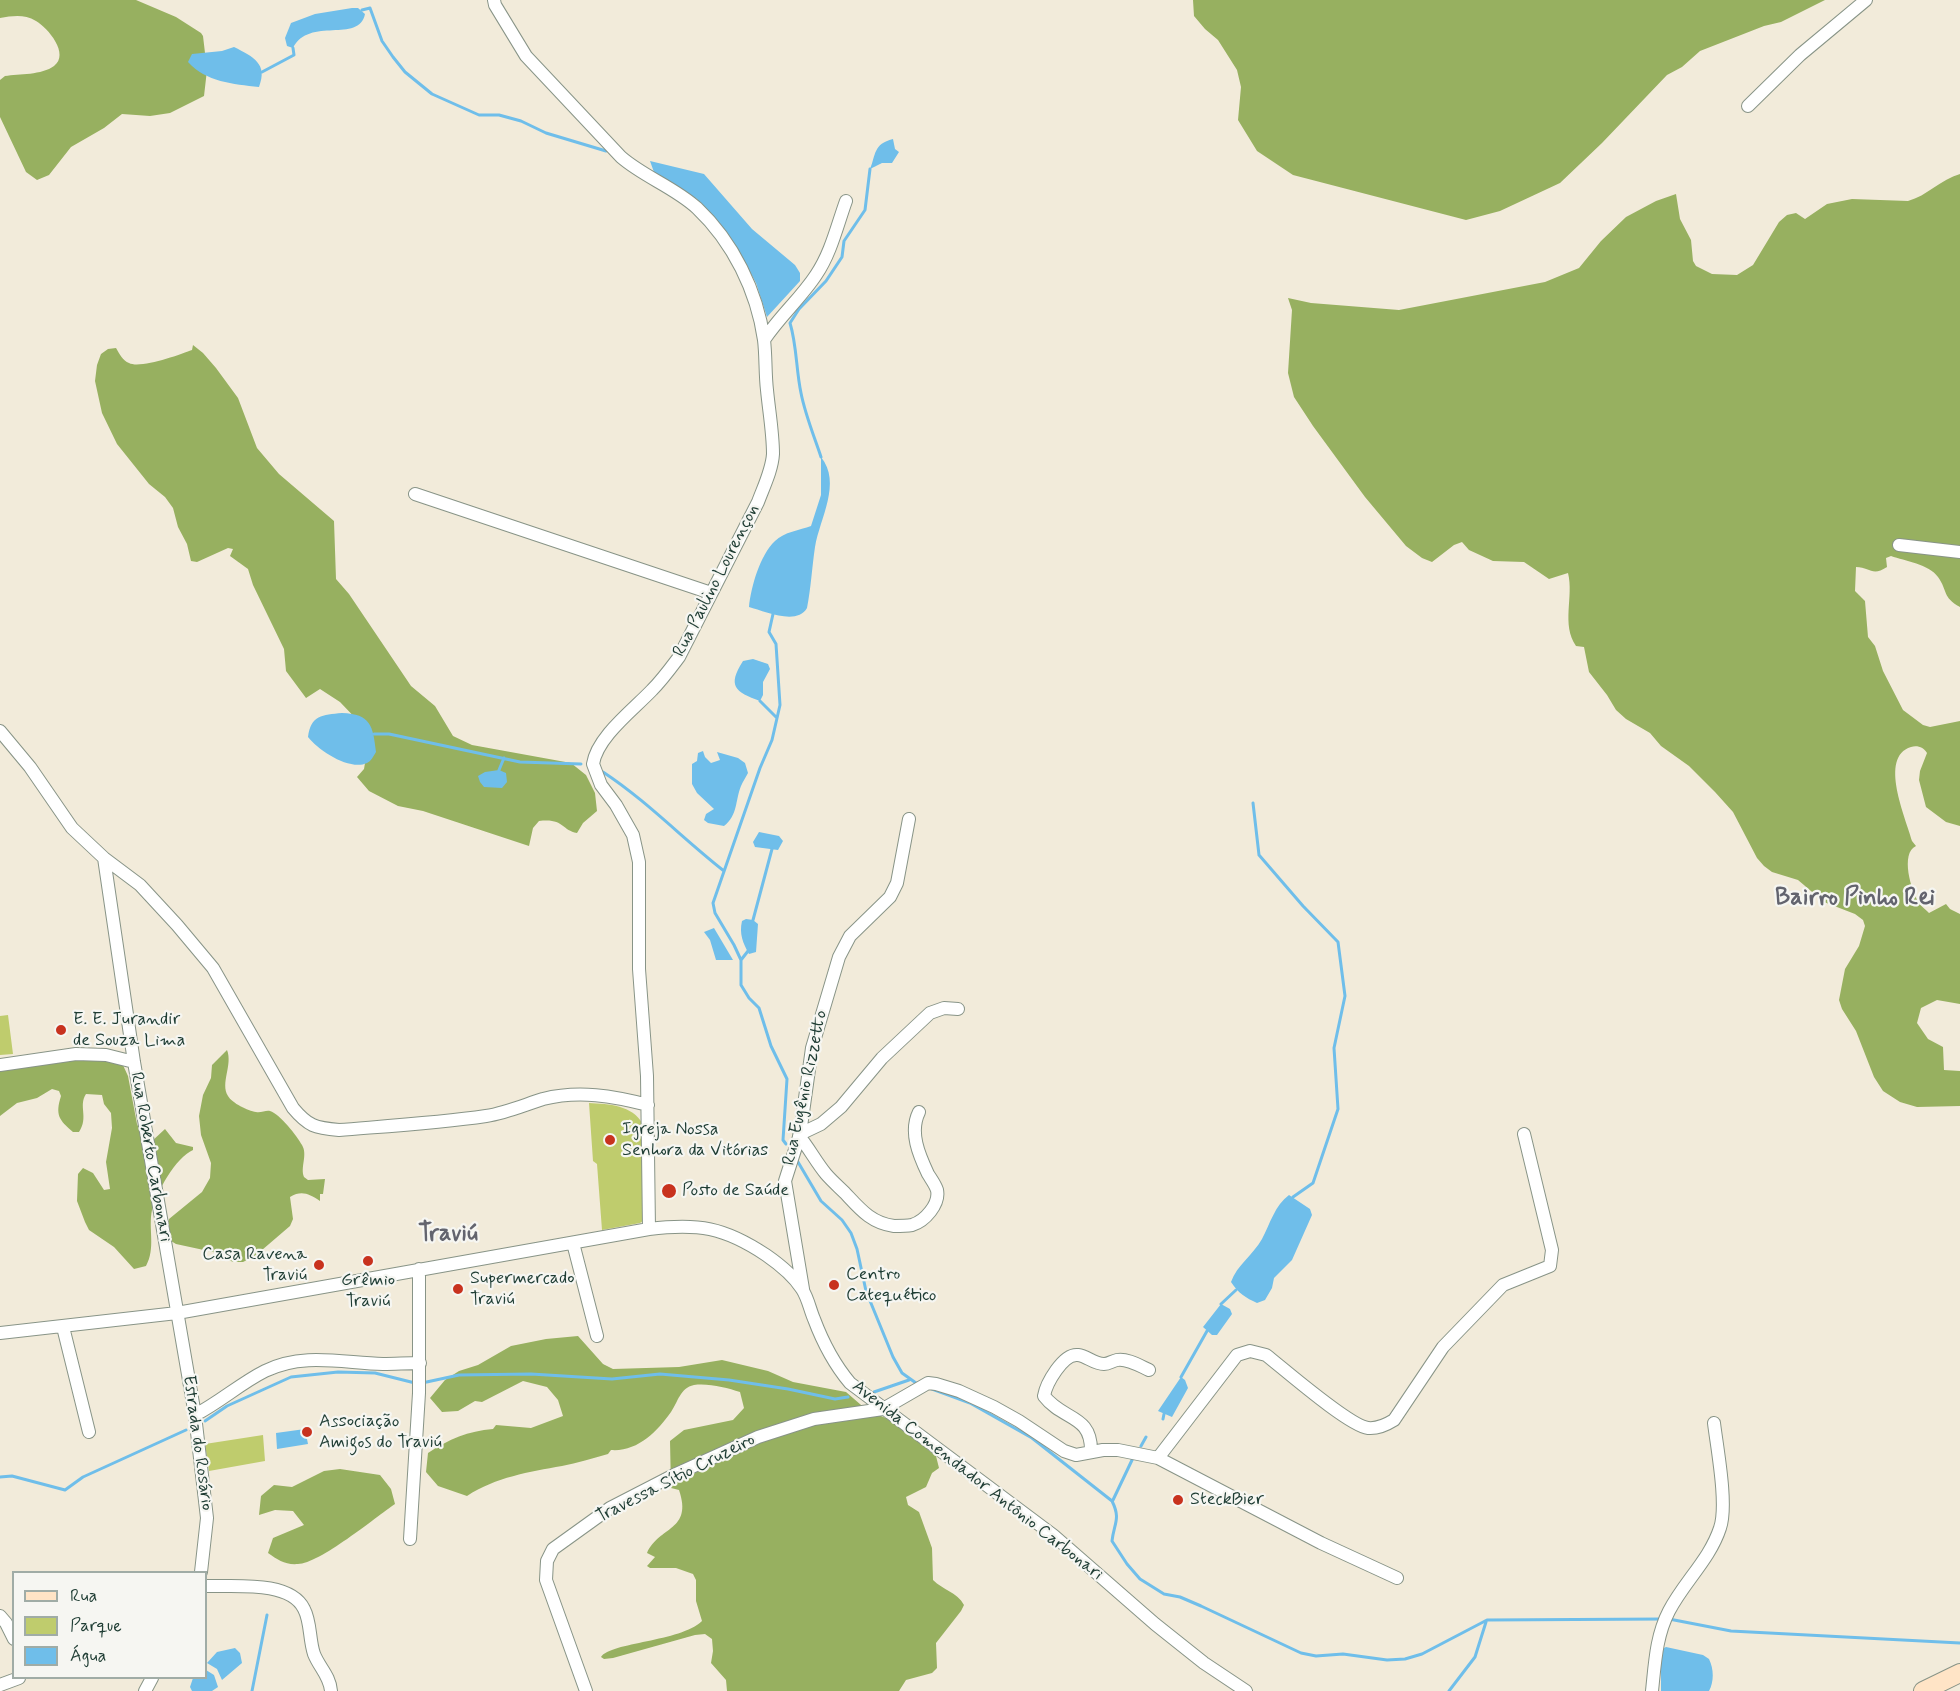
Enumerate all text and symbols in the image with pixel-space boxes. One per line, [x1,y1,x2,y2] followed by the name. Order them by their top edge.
[669,501,765,661] street label: Rua Paulino Lourençon
[1775,885,1935,913] district label: Bairro Pinho Rei
[779,1008,833,1168] street label: Rua Eugênio Rizzetto
[73,1009,185,1052] place label: E. E. Jurandir de Souza Lima
[54,1023,68,1037] marker: E. E. Jurandir de Souza Lima
[124,1070,176,1244] street label: Rua Roberto Carbonari
[622,1119,768,1162] place label: Igreja Nossa Senhora da Vitórias
[603,1133,617,1147] marker: Igreja Nossa Senhora da Vitórias
[682,1180,789,1202] place label: Posto de Saúde
[660,1182,678,1200] marker: Posto de Saúde
[418,1221,478,1249] district label: Traviú
[202,1244,307,1286] place label: Casa Ravena Traviú
[361,1254,375,1268] marker: Grêmio Traviú
[312,1258,326,1272] marker: Casa Ravena Traviú
[846,1264,936,1306] place label: Centro Catequético
[470,1268,575,1310] place label: Supermercado Traviú
[341,1270,395,1312] place label: Grêmio Traviú
[827,1278,841,1292] marker: Centro Catequético
[451,1282,465,1296] marker: Supermercado Traviú
[177,1374,217,1512] street label: Estrada do Rosário
[847,1376,1107,1586] street label: Avenida Comendador Antônio Carbonari
[319,1411,442,1454] place label: Associação Amigos do Traviú
[300,1425,314,1439] marker: Associação Amigos do Traviú
[593,1430,759,1528] street label: Travessa Sítio Cruzeiro
[1190,1489,1264,1511] place label: SteckBier
[1171,1493,1185,1507] marker: SteckBier
[12,1571,207,1679] legend
[70,1584,97,1608] text: Rua
[70,1614,122,1638] text: Parque
[70,1644,106,1668] text: Água

